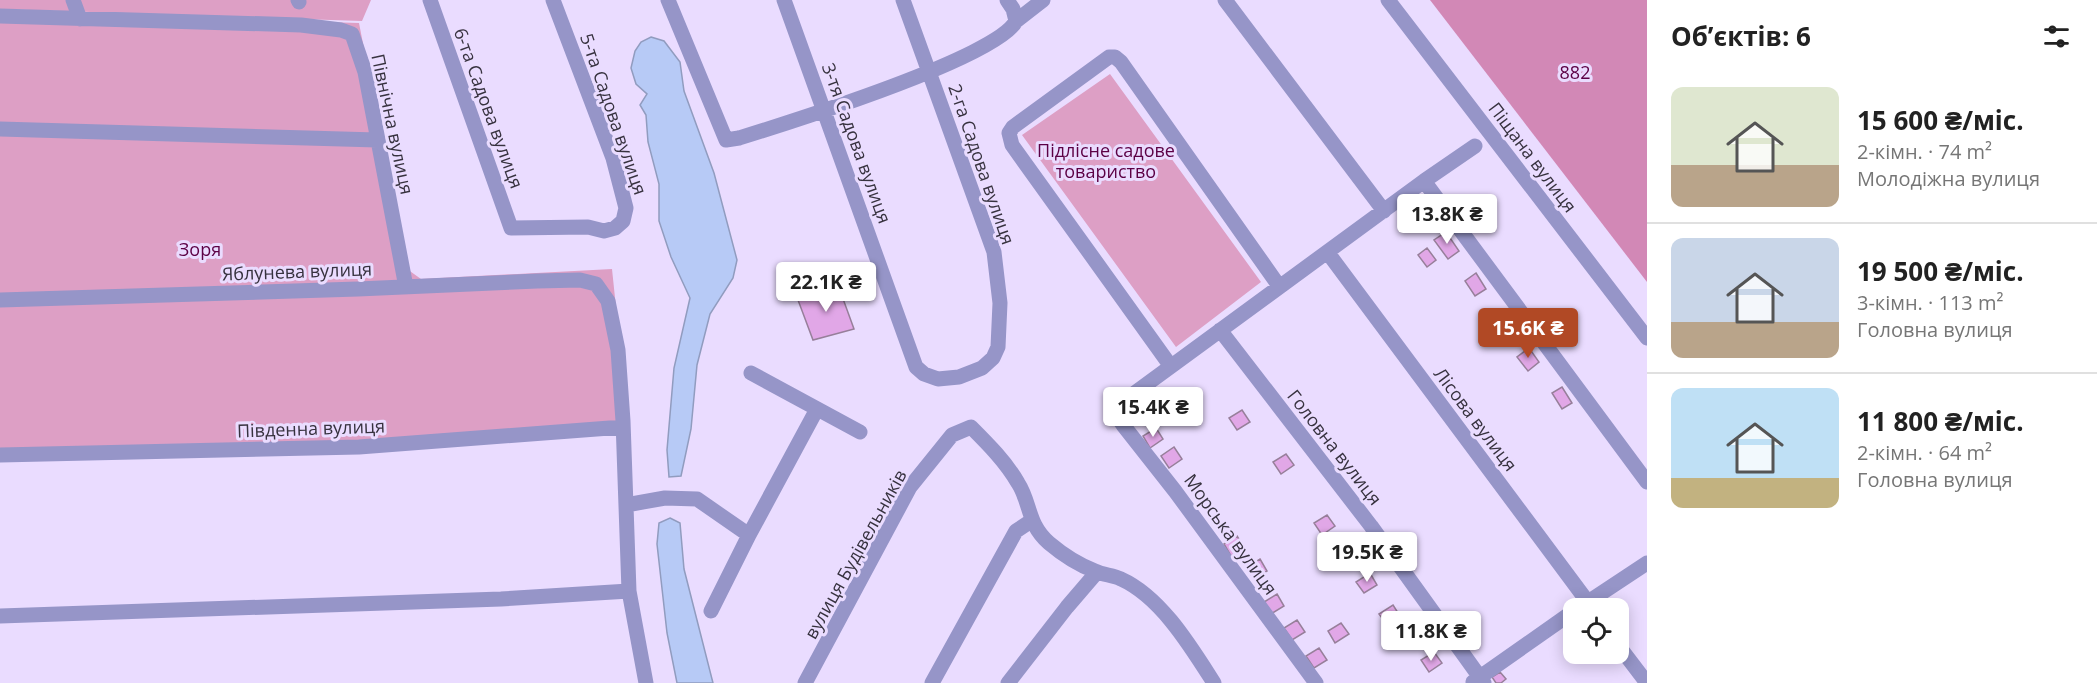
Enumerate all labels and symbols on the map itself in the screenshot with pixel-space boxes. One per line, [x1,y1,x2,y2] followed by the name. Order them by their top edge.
[449,24,529,192] street label: 6-та Садова вулиця
[575,30,653,198] street label: 5-та Садова вулиця
[366,51,420,197] street label: Північна вулиця
[817,59,897,227] street label: 3-тя Садова вулиця
[1560,60,1590,84] park label: 882
[943,80,1021,248] street label: 2-га Садова вулиця
[1484,97,1582,217] street label: Піщана вулиця
[1037,138,1175,183] park label: Підлісне садове товариство
[1392,194,1502,245] pin: 13.8K ₴
[179,237,221,261] park label: Зоря
[222,256,372,286] street label: Яблунева вулиця
[771,262,881,313] pin: 22.1K ₴
[1473,308,1583,359] pin: 15.6K ₴
[1429,362,1523,476] street label: Лісова вулиця
[1282,384,1388,510] street label: Головна вулиця
[1098,387,1208,438] pin: 15.4K ₴
[237,413,385,443] street label: Південна вулиця
[798,465,912,643] street label: вулиця Будівельників
[1179,469,1283,599] street label: Морська вулиця
[1312,532,1422,583] pin: 19.5K ₴
[1376,611,1486,662] pin: 11.8K ₴

